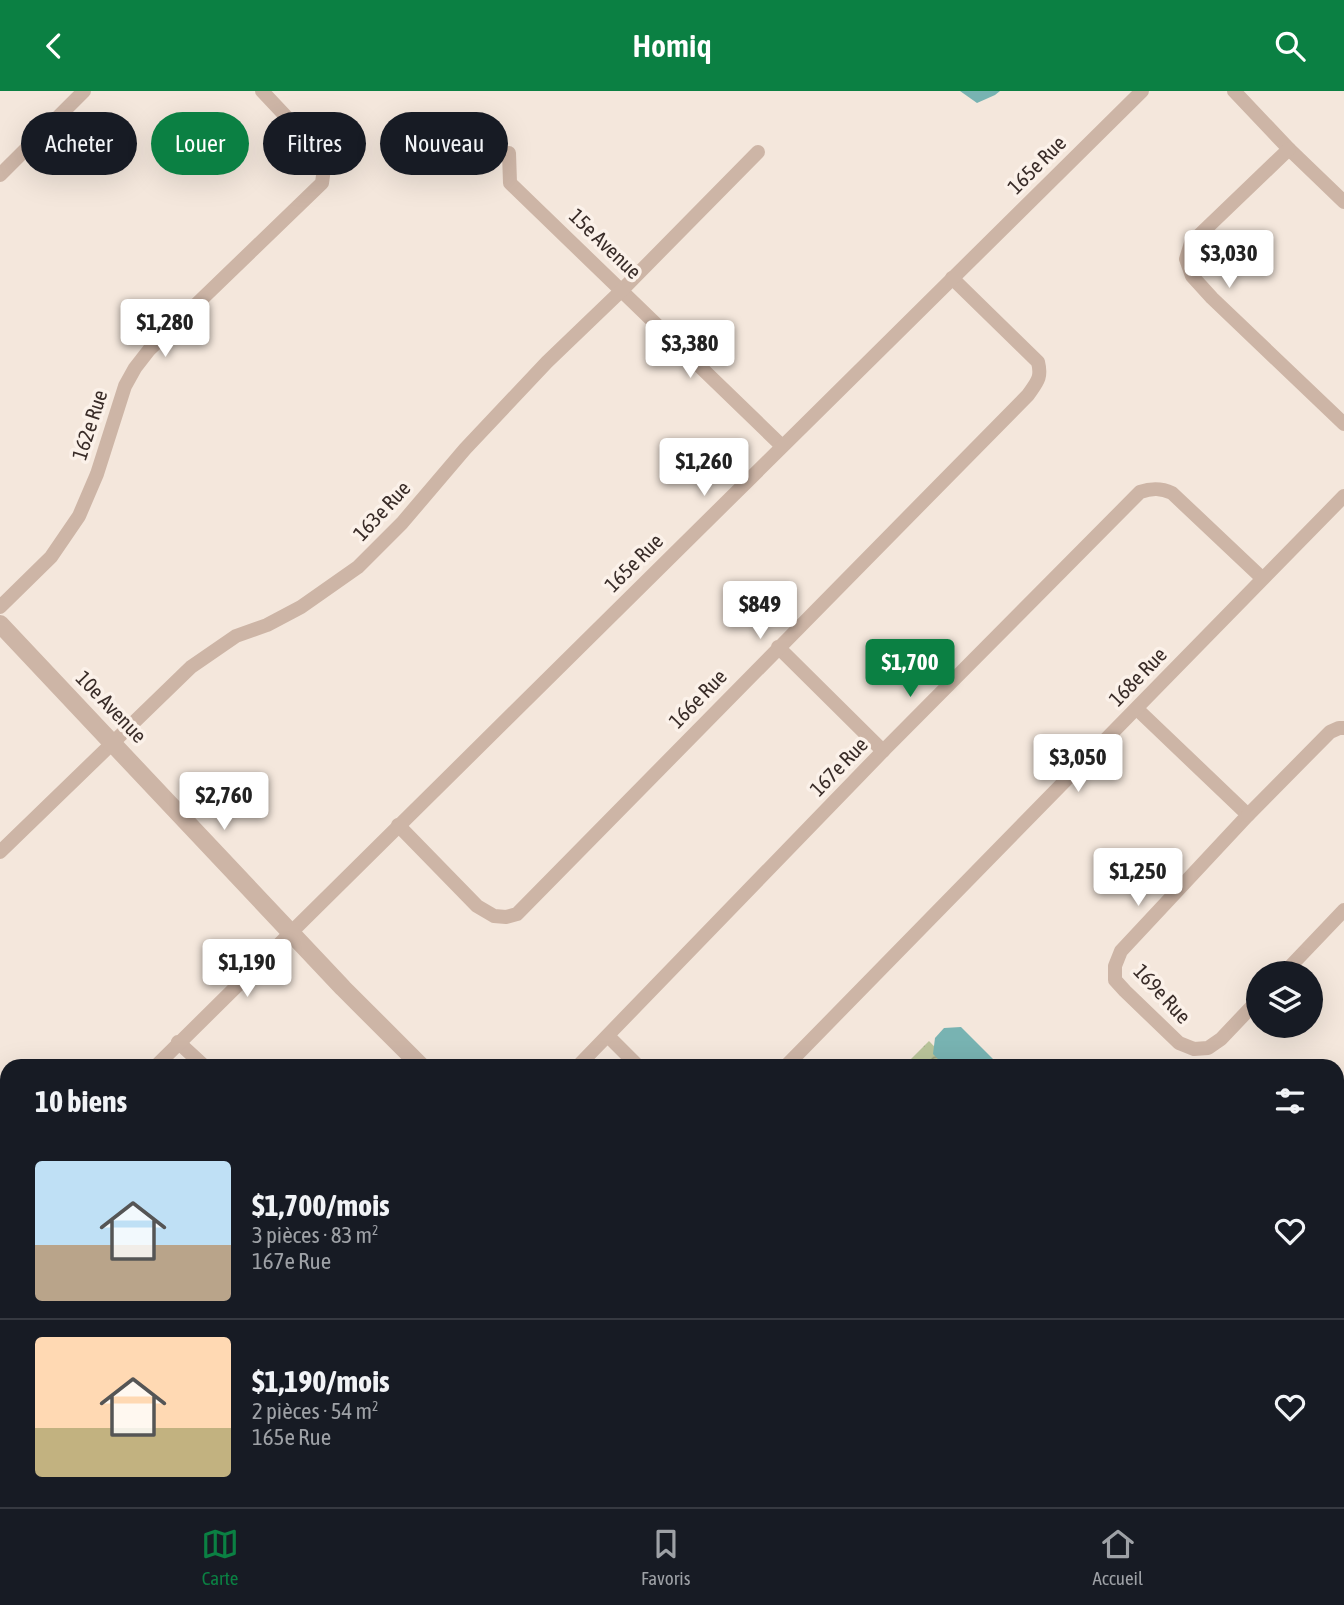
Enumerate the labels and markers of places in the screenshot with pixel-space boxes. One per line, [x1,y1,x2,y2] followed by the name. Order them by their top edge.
[1172,231,1286,290] pin: $3,030
[108,299,222,359] pin: $1,280
[633,321,747,380] pin: $3,380
[647,439,761,498] pin: $1,260
[719,581,801,641] pin: $849
[853,639,967,699] pin: $1,700
[1021,735,1135,794] pin: $3,050
[167,773,281,832] pin: $2,760
[1081,849,1195,908] pin: $1,250
[190,939,304,999] pin: $1,190

